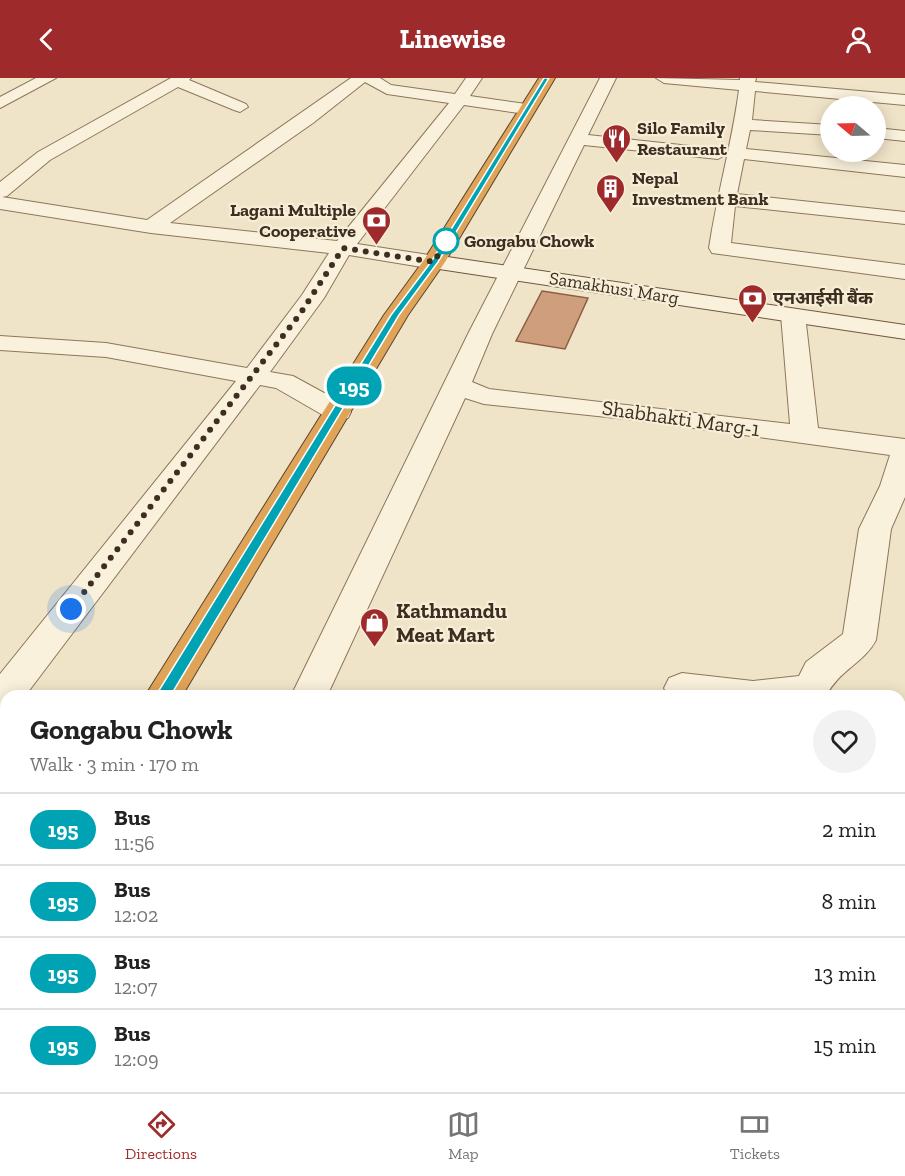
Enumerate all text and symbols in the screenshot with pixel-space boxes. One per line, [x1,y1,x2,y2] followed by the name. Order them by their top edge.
[30,23,63,56] icon: back
[400,23,505,55] text: Linewise
[842,23,875,56] icon: person
[820,96,886,162] north arrow
[820,96,886,162] map controls
[637,117,728,160] place label: Silo Family Restaurant
[600,122,632,164] restaurant icon: Silo Family Restaurant
[632,167,768,210] place label: Nepal Investment Bank
[595,172,627,214] building icon: Nepal Investment Bank
[230,199,356,242] place label: Lagani Multiple Cooperative
[361,204,393,246] bank icon: Lagani Multiple Cooperative
[433,228,459,254] marker: Gongabu Chowk
[464,230,594,252] place label: Gongabu Chowk
[548,267,680,309] street label: Samakhusi Marg
[736,282,768,324] bank icon: एनआईसी बैंक
[773,287,874,309] place label: एनआईसी बैंक
[320,366,388,406] line badge: 195
[339,374,369,399] text: 195
[601,395,761,441] street label: Shabhakti Marg-1
[56,594,86,624] your location
[396,598,507,647] place label: Kathmandu Meat Mart
[359,606,391,648] shop icon: Kathmandu Meat Mart
[813,710,876,773] button: heart
[30,713,233,746] text: Gongabu Chowk
[30,752,199,776] text: Walk · 3 min · 170 m
[114,804,151,831] text: Bus
[822,816,876,843] text: 2 min
[48,817,78,842] text: 195
[114,831,155,855] text: 11:56
[114,876,151,903] text: Bus
[821,888,876,915] text: 8 min
[48,889,78,914] text: 195
[114,903,158,927] text: 12:02
[114,948,151,975] text: Bus
[814,960,876,987] text: 13 min
[48,961,78,986] text: 195
[114,975,157,999] text: 12:07
[114,1020,151,1047] text: Bus
[814,1032,876,1059] text: 15 min
[48,1033,78,1058] text: 195
[114,1047,159,1071] text: 12:09
[125,1108,197,1163] tab: Directions
[447,1108,480,1163] tab: Map
[730,1108,780,1163] tab: Tickets

